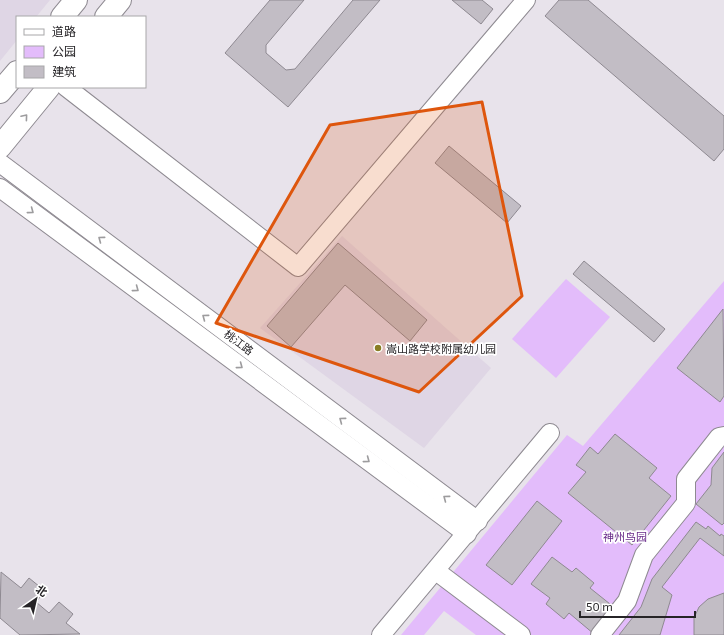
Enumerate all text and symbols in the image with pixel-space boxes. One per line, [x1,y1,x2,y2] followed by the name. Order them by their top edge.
[16,16,146,88] legend
[52,24,76,38] text: 道路
[52,44,76,58] text: 公园
[52,64,76,78] text: 建筑
[20,114,27,121] one-way arrow
[27,206,34,213] one-way arrow
[98,236,105,243] one-way arrow
[131,284,138,291] one-way arrow
[202,314,209,321] one-way arrow
[222,327,256,357] street label: 桃江路
[386,342,496,355] place label: 嵩山路学校附属幼儿园
[373,343,383,353] marker: 嵩山路学校附属幼儿园
[236,361,243,368] one-way arrow
[340,417,347,424] one-way arrow
[363,455,370,463] one-way arrow
[444,495,451,502] one-way arrow
[603,530,647,543] park label: 神州鸟园
[16,579,56,619] north arrow
[34,582,50,599] text: 北
[580,593,695,619] scale bar
[586,599,613,613] text: 50 m

